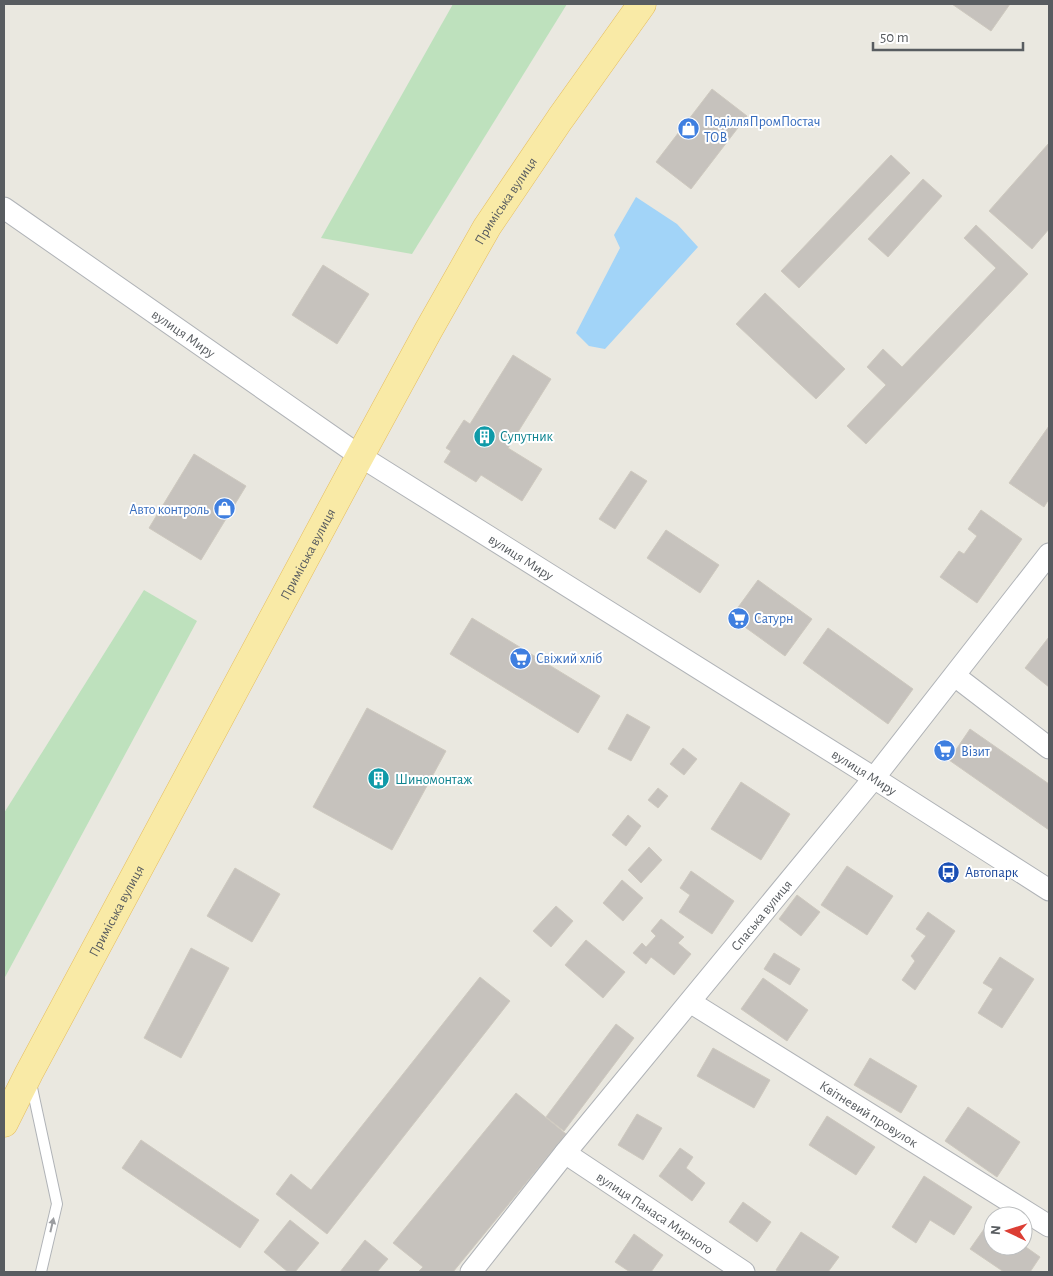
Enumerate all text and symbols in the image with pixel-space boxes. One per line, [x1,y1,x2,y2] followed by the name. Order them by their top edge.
[873,20,1023,52] scale bar
[880,30,909,45] text: 50 m
[704,115,820,145] place label: ПоділляПромПостач ТОВ
[676,117,700,141] shop icon: ПоділляПромПостач ТОВ
[473,155,540,247] street label: Приміська вулиця
[149,307,217,361] street label: вулиця Миру
[472,424,496,448] building icon: Супутник
[500,430,553,444] place label: Супутник
[213,497,237,521] shop icon: Авто контроль
[129,503,209,517] place label: Авто контроль
[278,506,339,602] street label: Приміська вулиця
[486,532,556,583] street label: вулиця Миру
[726,606,750,630] supermarket icon: Сатурн
[754,612,794,626] place label: Сатурн
[508,646,532,670] supermarket icon: Свіжий хліб
[536,652,602,666] place label: Свіжий хліб
[933,739,957,763] supermarket icon: Візит
[961,745,991,759] place label: Візит
[829,747,899,798] street label: вулиця Миру
[367,767,391,791] building icon: Шиномонтаж
[395,773,472,787] place label: Шиномонтаж
[937,860,961,884] bus stop icon: Автопарк
[87,863,147,959] street label: Приміська вулиця
[965,866,1019,880] place label: Автопарк
[729,878,795,954] street label: Спаська вулиця
[817,1079,921,1151] street label: Квітневий провулок
[594,1170,715,1257] street label: вулиця Панаса Мирного
[983,1206,1033,1256] north arrow
[48,1217,56,1232] one-way arrow
[989,1225,1003,1236] text: N

